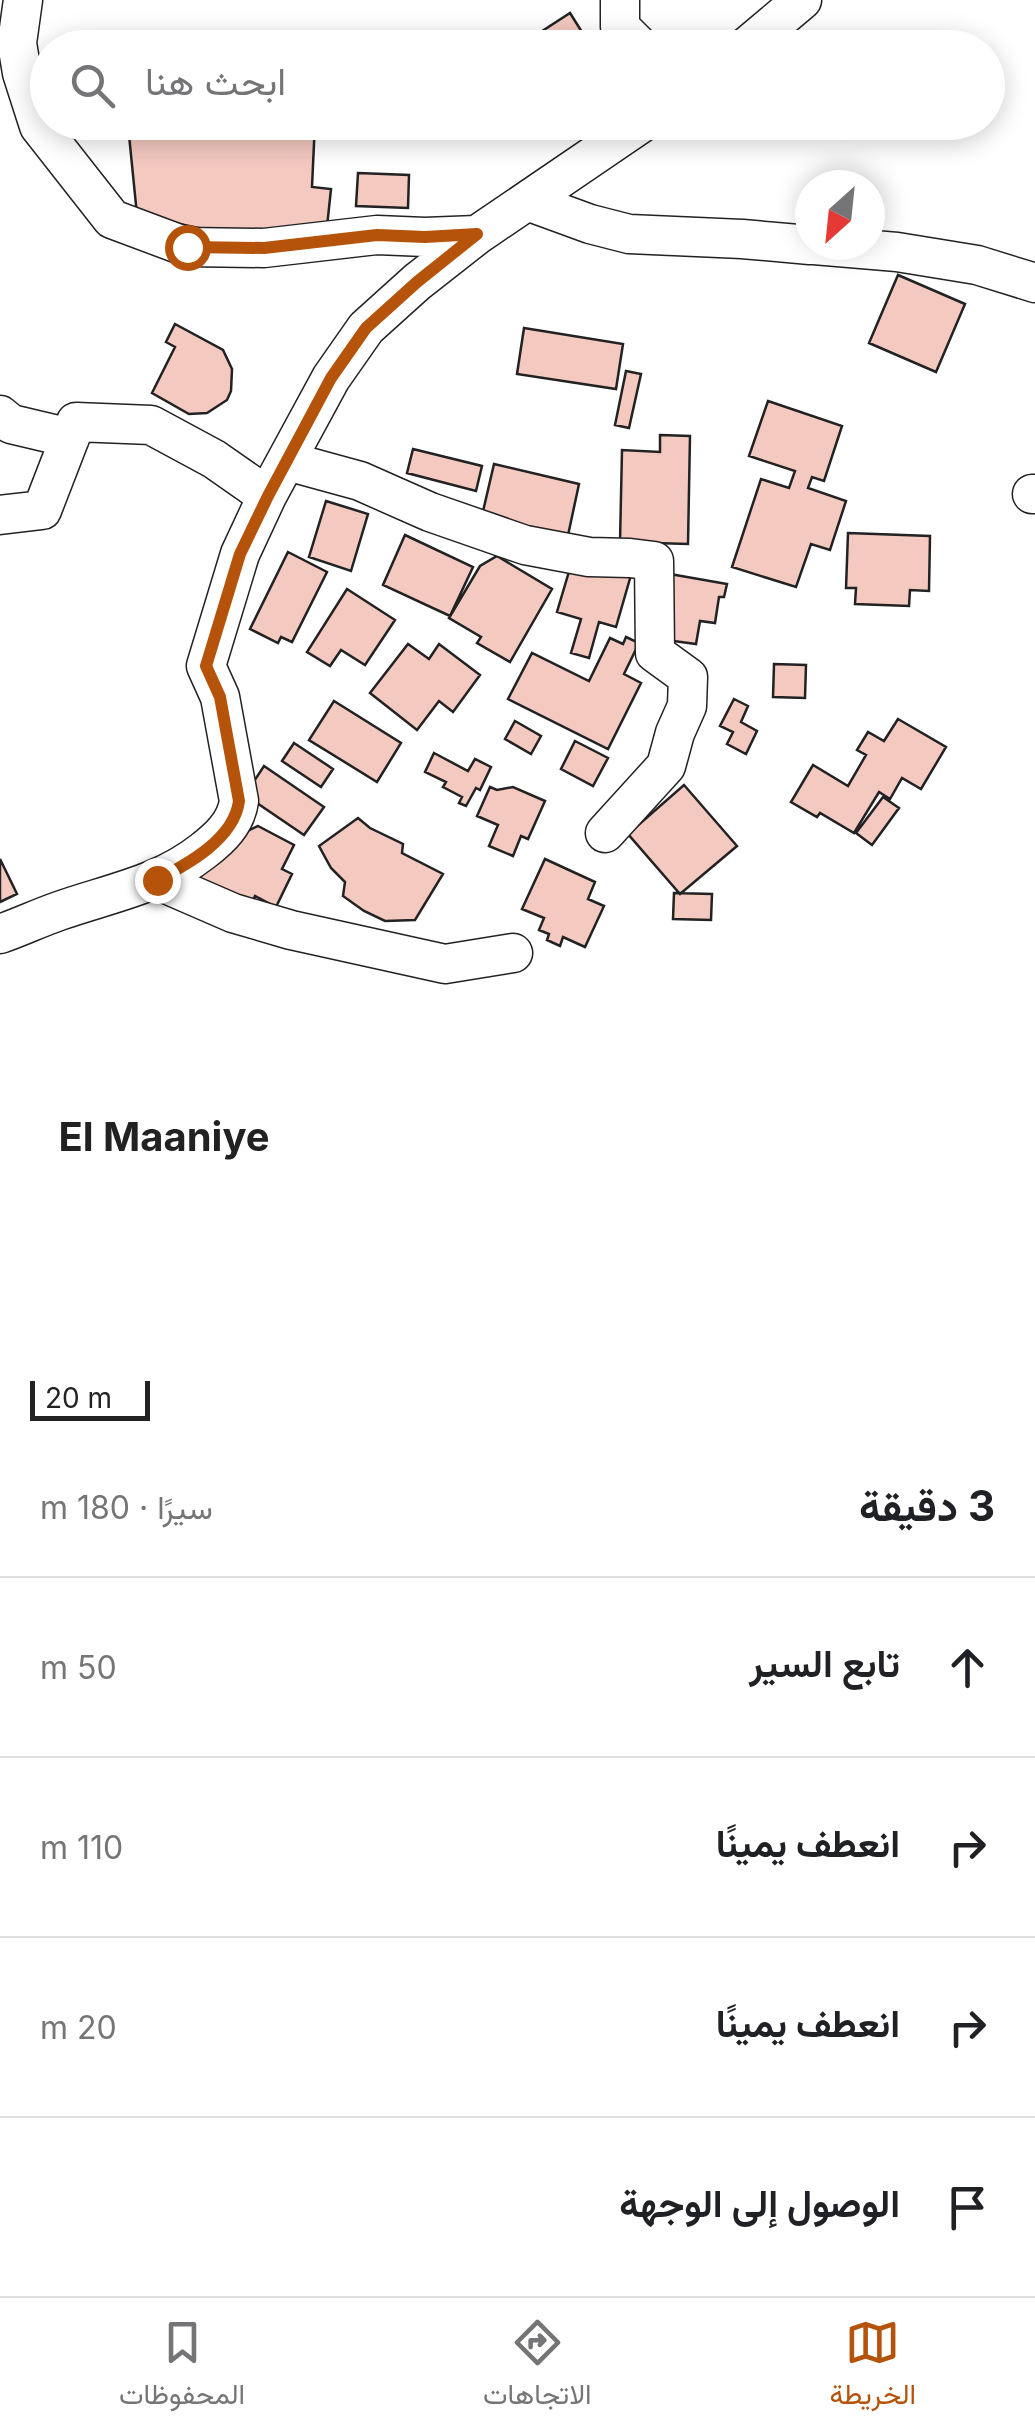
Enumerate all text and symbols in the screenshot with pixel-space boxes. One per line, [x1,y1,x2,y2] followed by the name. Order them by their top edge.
[30,30,1005,140] search box
[65,58,120,113] icon: search
[145,58,286,104] text: ابحث هنا
[795,170,885,260] north arrow
[165,225,211,271] route start
[135,858,181,904] route end
[58,1112,270,1161] district label: El Maaniye
[30,1376,150,1420] scale bar
[45,1381,112,1415] text: 20 m
[859,1480,995,1531] text: 3 دقيقة
[40,1488,213,1527] text: سيرًا · 180 m
[749,1640,900,1686] text: تابع السير
[940,1640,995,1695] icon: ahead
[40,1648,117,1687] text: 50 m
[716,1820,900,1866] text: انعطف يمينًا
[940,1820,995,1875] icon: right
[40,1828,123,1867] text: 110 m
[716,2000,900,2046] text: انعطف يمينًا
[940,2000,995,2055] icon: right
[40,2008,117,2047] text: 20 m
[619,2180,900,2226] text: الوصول إلى الوجهة
[940,2180,995,2235] icon: arrive
[119,2315,245,2419] tab: المحفوظات
[483,2315,592,2419] tab: الاتجاهات
[829,2315,916,2419] tab: الخريطة

